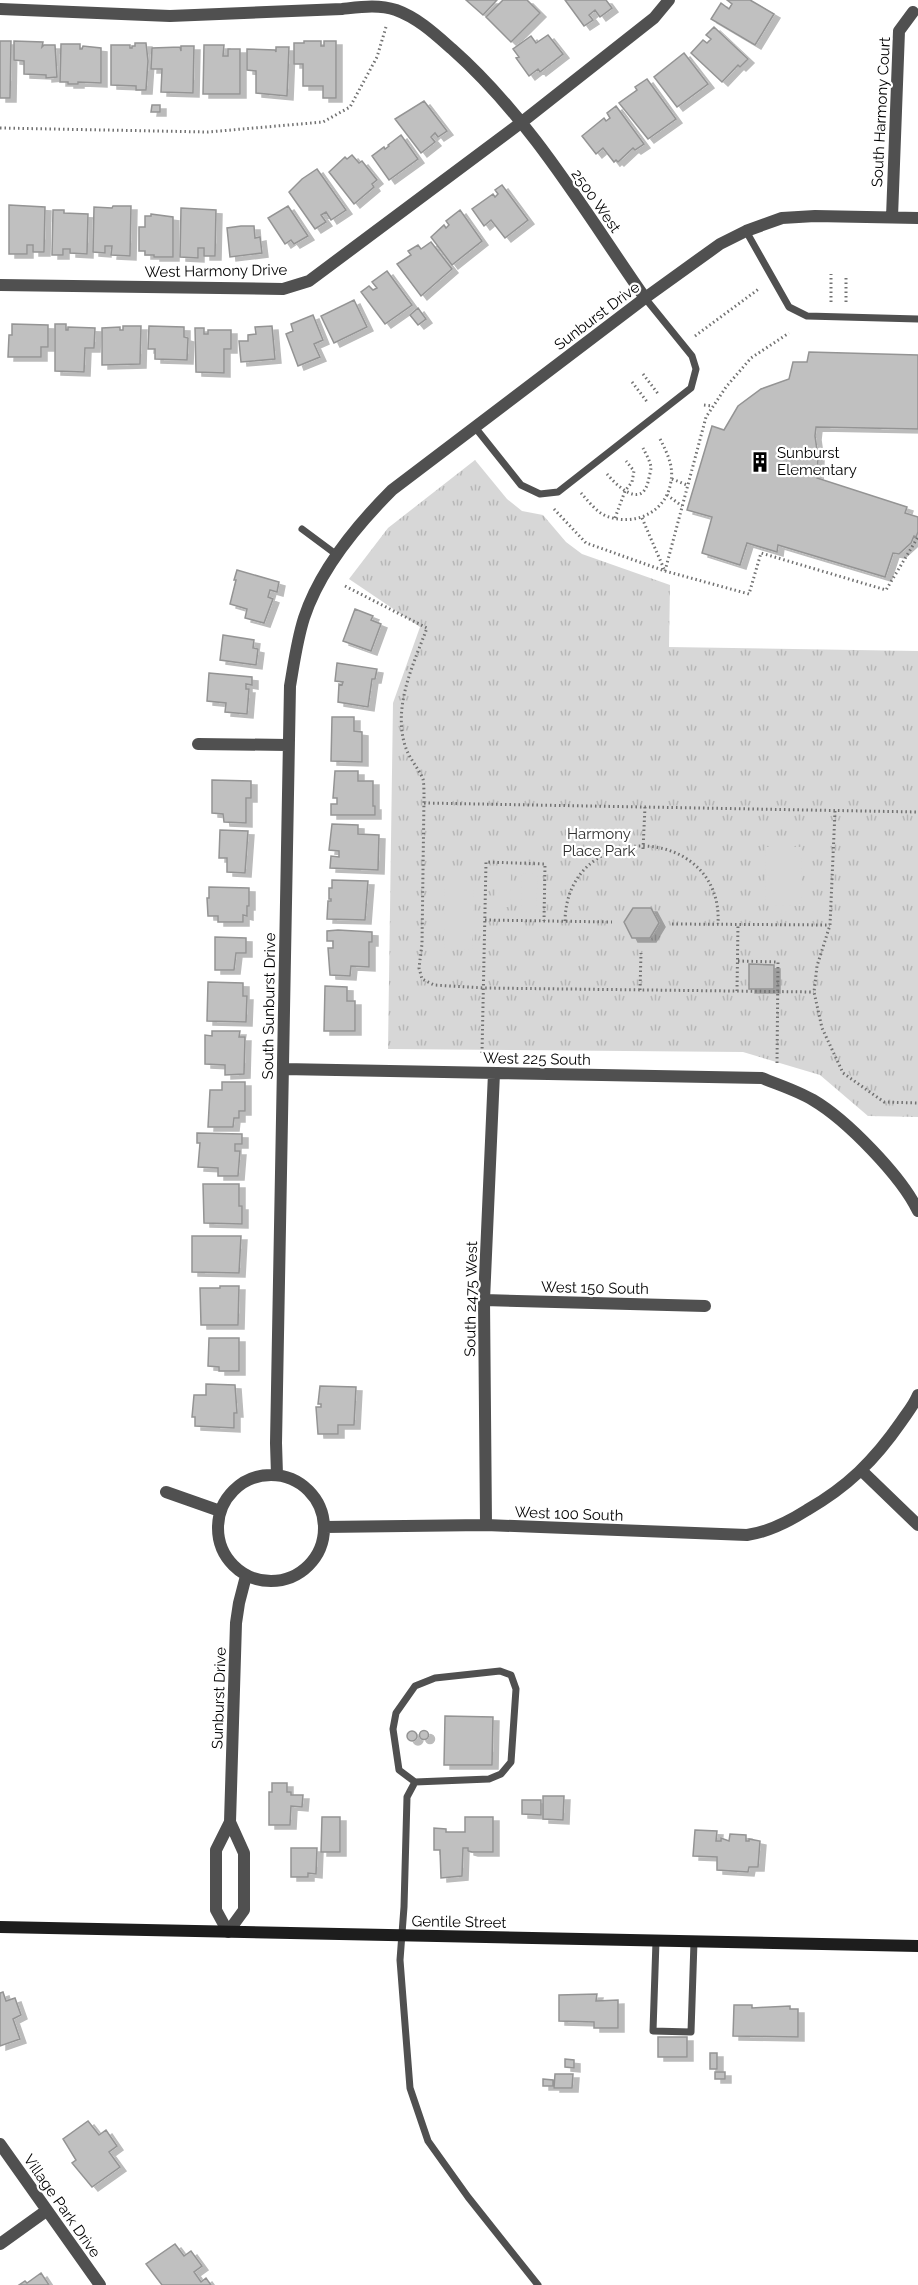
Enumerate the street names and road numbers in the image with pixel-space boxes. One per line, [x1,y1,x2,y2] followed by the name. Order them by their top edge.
[868,37,894,187] street label: South Harmony Court
[568,166,624,236] street label: 2500 West
[145,261,288,281] street label: West Harmony Drive
[551,278,643,354] street label: Sunburst Drive
[259,932,279,1079] street label: South Sunburst Drive
[483,1049,591,1069] street label: West 225 South
[461,1241,481,1357] street label: South 2475 West
[541,1278,649,1298] street label: West 150 South
[514,1503,624,1525] street label: West 100 South
[208,1646,230,1749] street label: Sunburst Drive
[411,1912,507,1932] street label: Gentile Street
[20,2151,104,2261] street label: Village Park Drive

